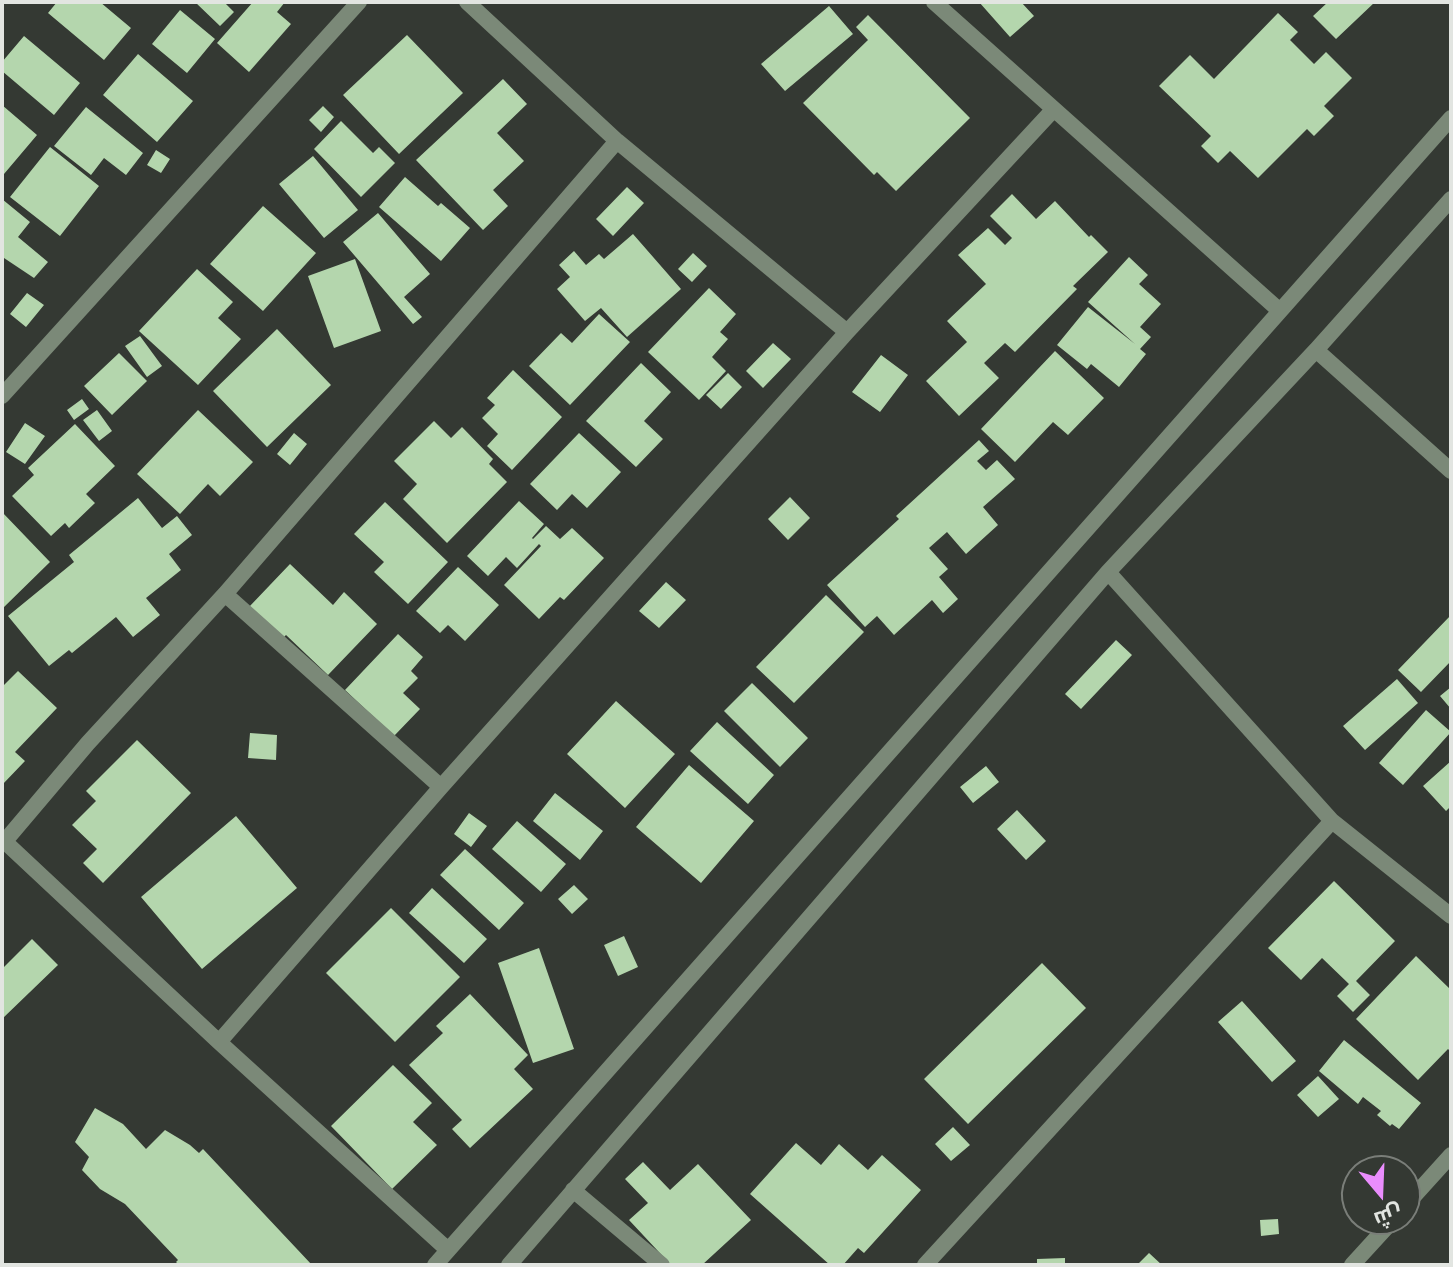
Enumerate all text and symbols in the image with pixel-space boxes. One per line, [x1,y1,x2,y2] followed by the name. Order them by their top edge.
[1341,1155,1421,1235] north arrow
[1371,1200,1406,1233] text: ش

